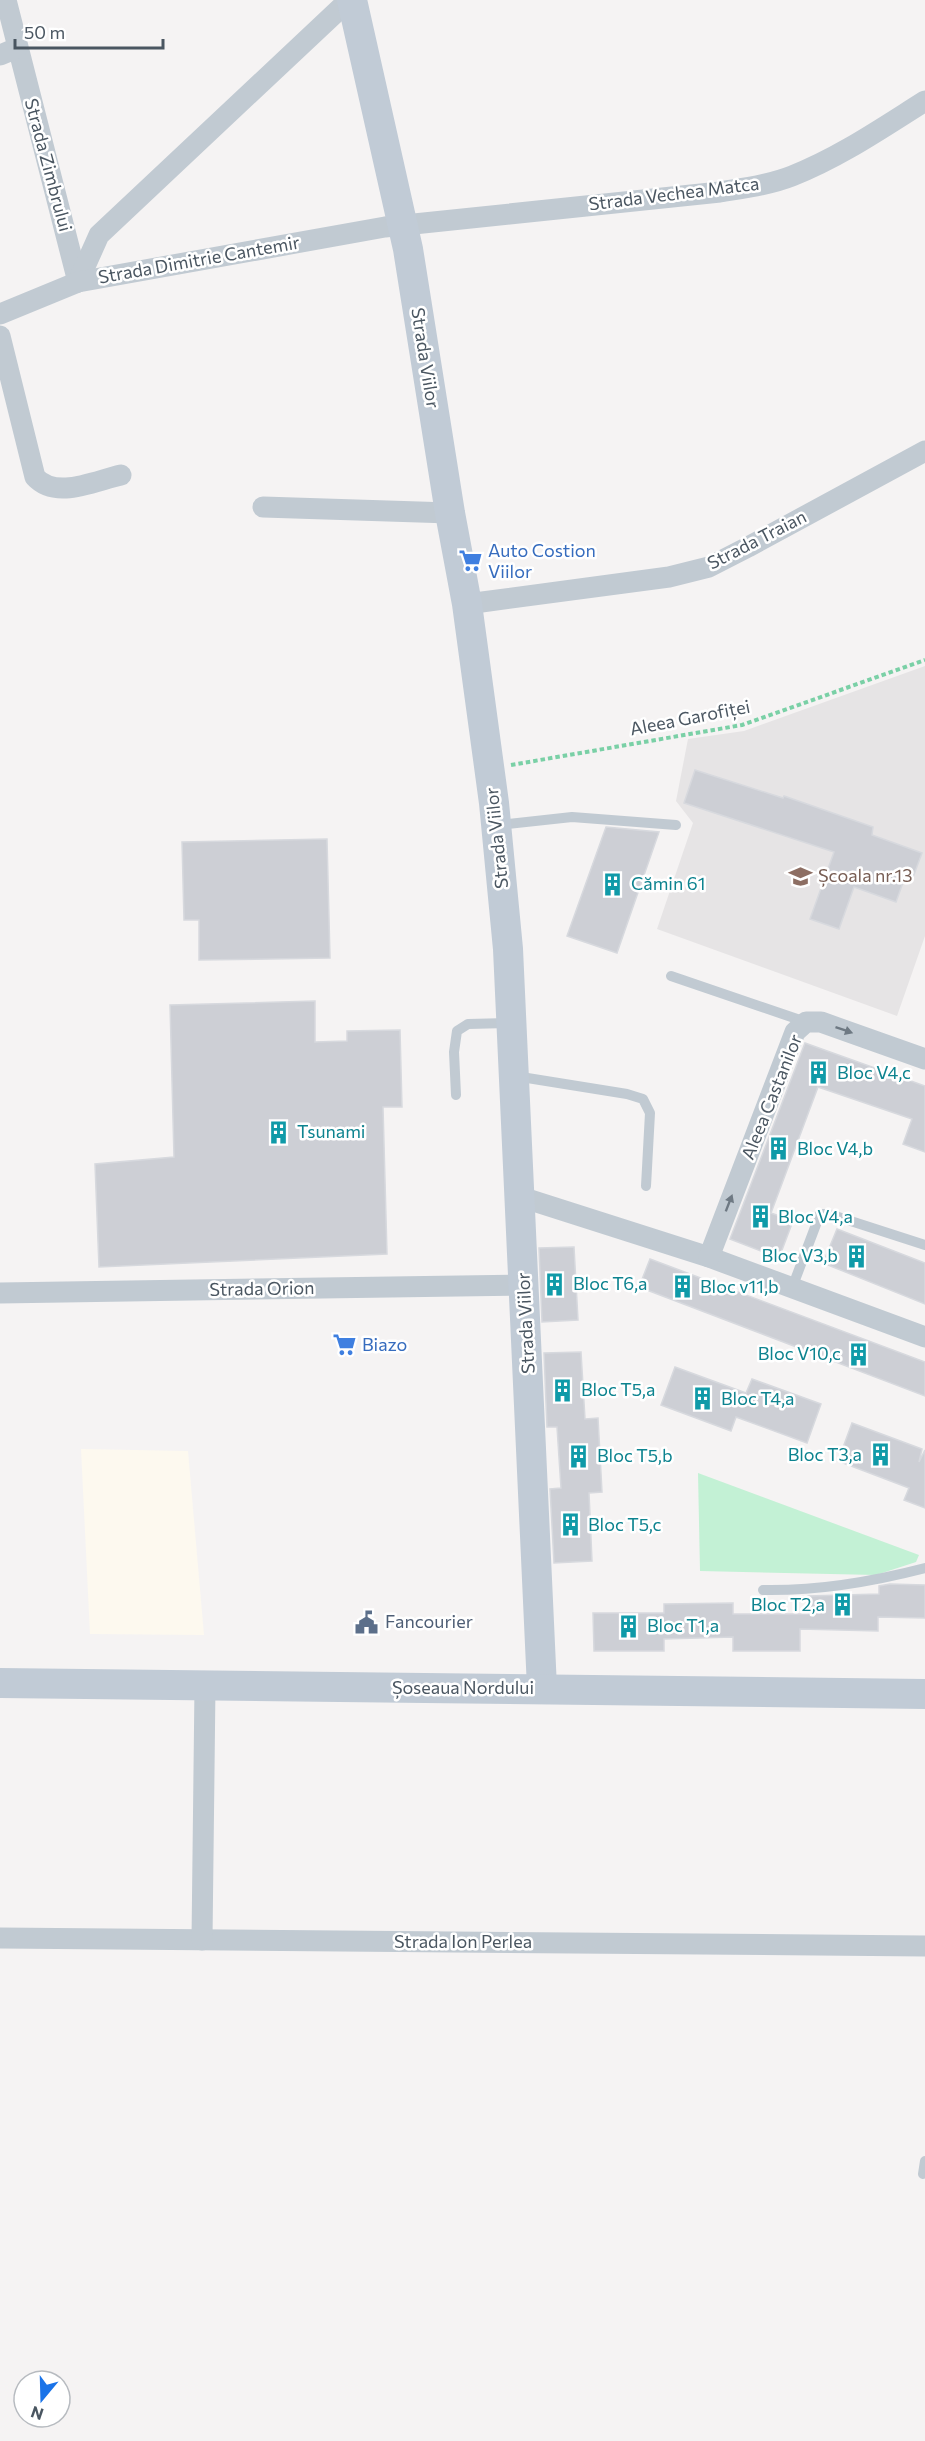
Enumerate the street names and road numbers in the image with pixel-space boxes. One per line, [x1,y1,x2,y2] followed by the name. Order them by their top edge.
[21,96,77,234] street label: Strada Zimbrului
[587,172,760,214] street label: Strada Vechea Matca
[96,230,301,288] street label: Strada Dimitrie Cantemir
[407,306,445,410] street label: Strada Viilor
[703,505,810,573] street label: Strada Traian
[628,695,752,740] street label: Aleea Garofiței
[480,786,512,890] street label: Strada Viilor
[736,1031,806,1162] street label: Aleea Castanilor
[511,1272,539,1374] street label: Strada Viilor
[209,1276,315,1300] street label: Strada Orion
[392,1676,534,1699] street label: Șoseaua Nordului
[394,1930,532,1952] street label: Strada Ion Perlea

